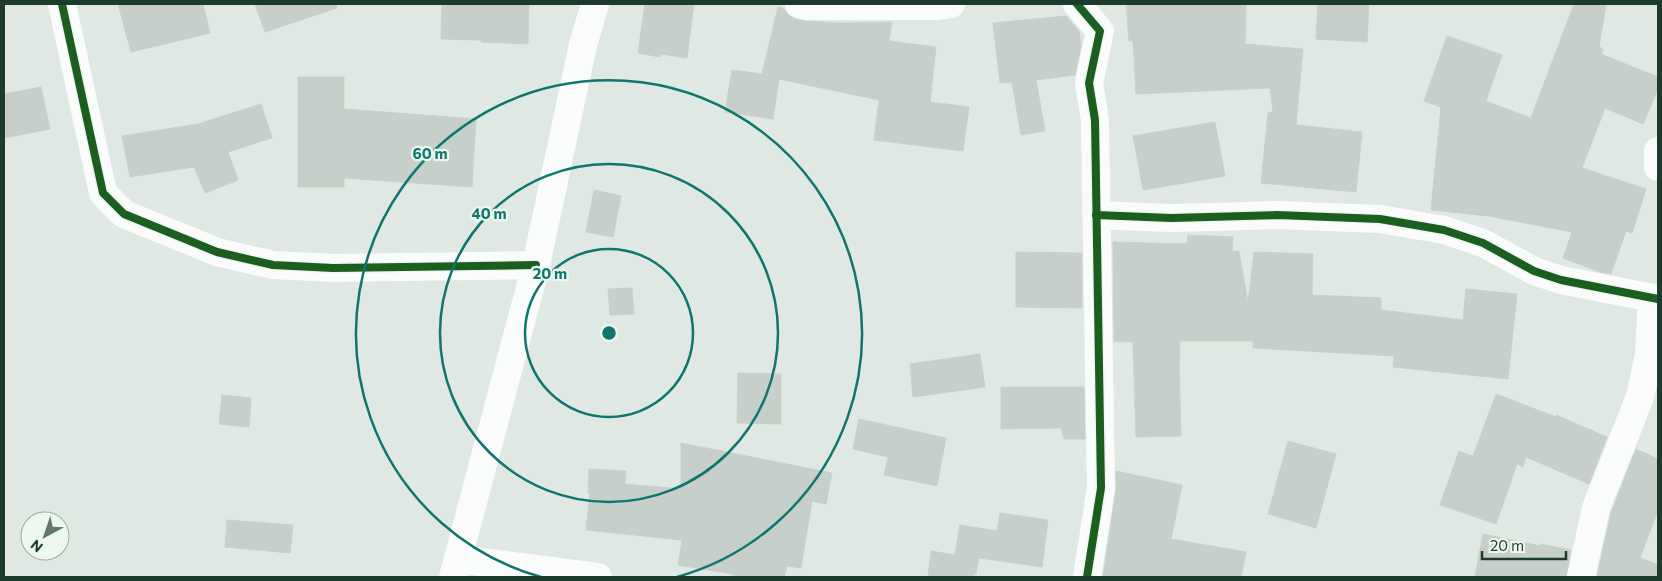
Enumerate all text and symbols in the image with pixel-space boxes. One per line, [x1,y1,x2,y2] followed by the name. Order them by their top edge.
[412,144,448,162] text: 60 m
[471,204,507,222] text: 40 m
[533,264,567,282] text: 20 m
[600,324,618,342] centre of rings
[20,511,70,561] north arrow
[1482,528,1566,560] scale bar
[27,536,46,556] text: N
[1490,536,1524,554] text: 20 m

